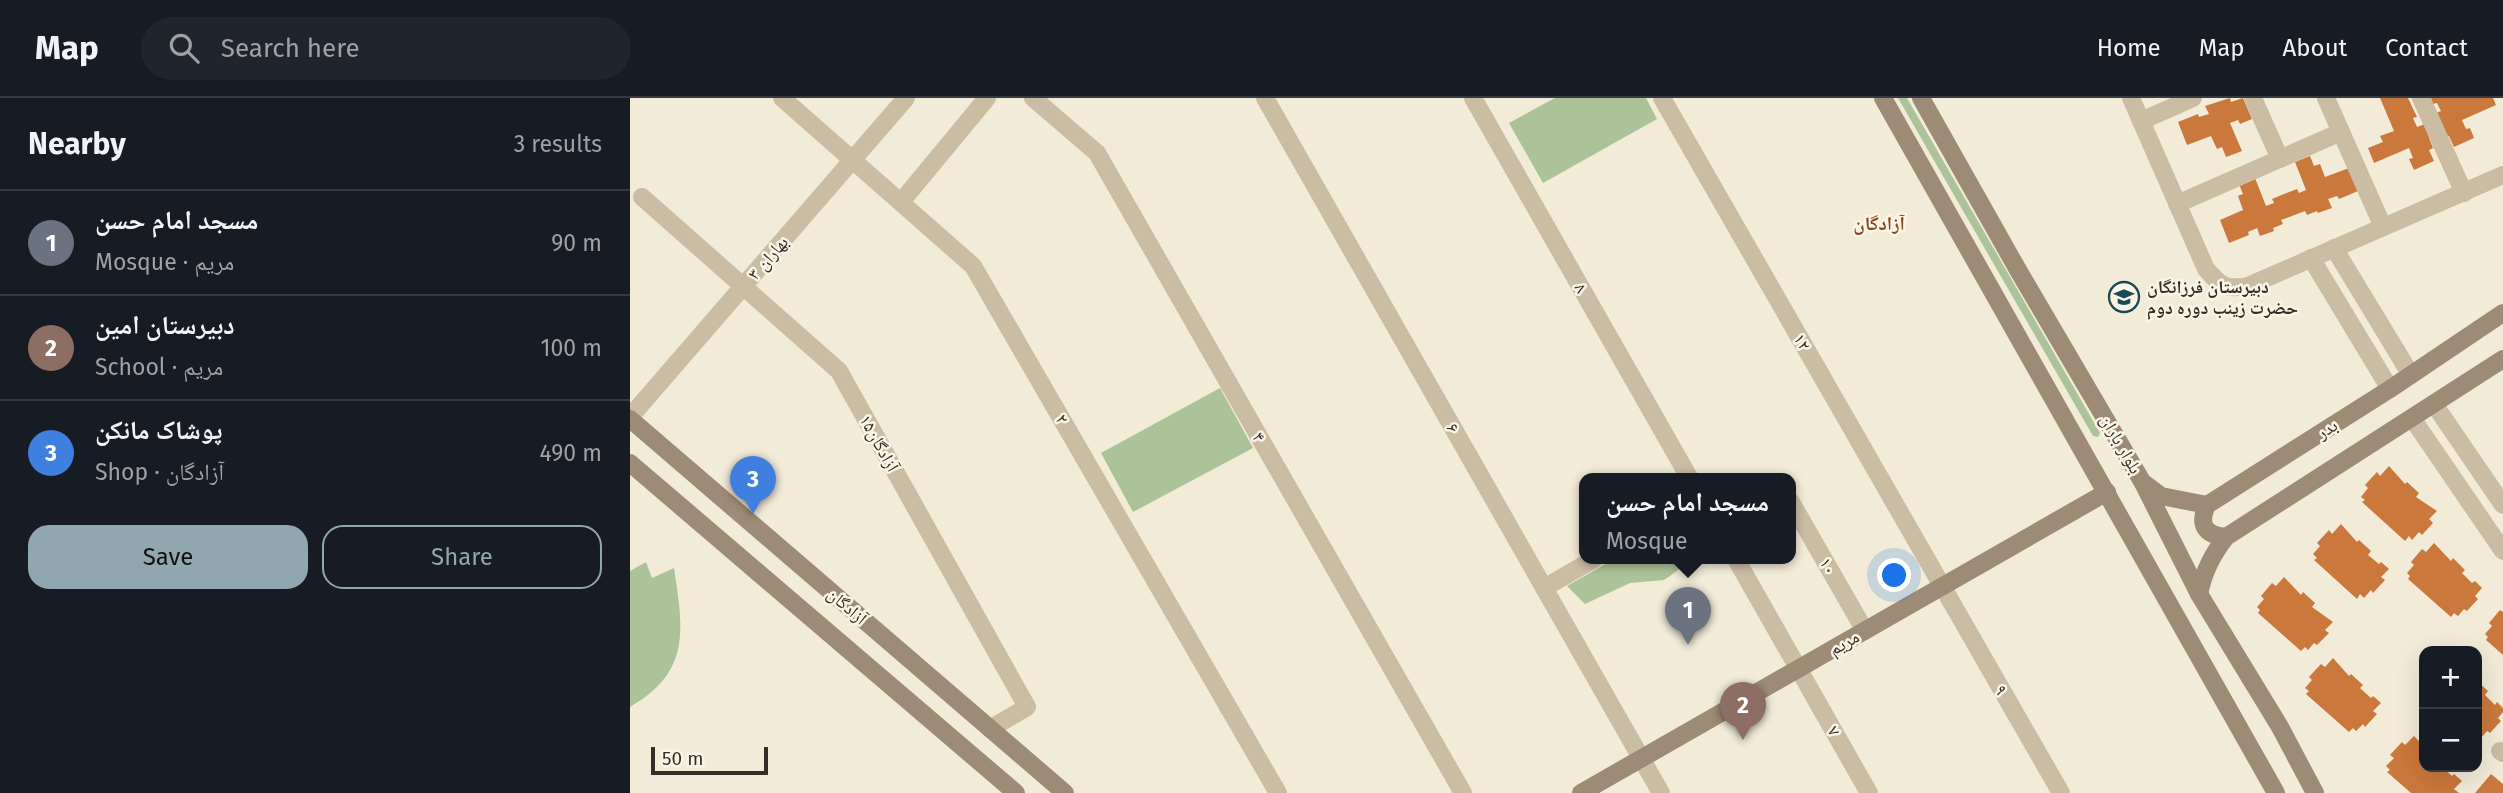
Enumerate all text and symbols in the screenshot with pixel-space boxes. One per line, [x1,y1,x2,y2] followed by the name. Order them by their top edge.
[141,17,631,80] search box
[35,28,99,68] text: Map
[165,29,203,67] icon: search
[221,33,360,64] text: Search here
[2097,34,2161,62] text: Home
[2199,34,2245,62] text: Map
[2283,34,2347,62] text: About
[2385,34,2468,62] text: Contact
[28,126,126,162] text: Nearby
[514,130,602,158] text: 3 results
[95,205,258,236] text: مسجد امام حسن
[1853,212,1905,235] district label: آزادگان
[46,229,56,257] text: 1
[551,229,602,257] text: 90 m
[743,232,793,284] street label: بهاران ۳
[95,248,234,276] text: Mosque · مریم
[2147,276,2299,320] place label: دبیرستان فرزانگان حضرت زینب دوره دوم
[1569,279,1593,297] street label: ۸
[2107,280,2141,314] school or university icon: دبیرستان فرزانگان حضرت زینب دوره دوم
[95,310,235,341] text: دبیرستان امین
[1788,329,1816,355] street label: ۱۲
[45,334,57,362] text: 2
[541,334,602,362] text: 100 m
[95,353,223,381] text: School · مریم
[1050,410,1074,428] street label: ۲
[2095,410,2147,478] street label: بلوار باران
[854,411,904,476] street label: آزادگان۱۵
[2312,414,2342,444] street label: بدر
[95,415,222,446] text: پوشاک مانکن
[1441,419,1465,437] street label: ۶
[1247,428,1271,446] street label: ۴
[45,439,57,467] text: 3
[540,439,602,467] text: 490 m
[730,456,776,514] pin: 3
[95,458,224,486] text: Shop · آزادگان
[1579,473,1796,564] popup
[1606,487,1769,518] text: مسجد امام حسن
[28,525,308,589] button: Save
[322,525,602,589] button: Share
[1606,527,1688,555] text: Mosque
[1814,553,1842,579] street label: ۱۰
[1877,558,1911,592] your location
[823,583,872,630] street label: آزادگان
[1665,587,1711,645] pin: 1
[1825,626,1863,661] street label: مریم
[2419,646,2482,772] map controls
[2419,646,2482,709] button: +
[1989,681,2013,699] street label: ۹
[1720,682,1766,740] pin: 2
[2419,709,2482,772] button: −
[1822,722,1846,740] street label: ۷
[651,744,768,776] scale bar
[662,747,703,770] text: 50 m

